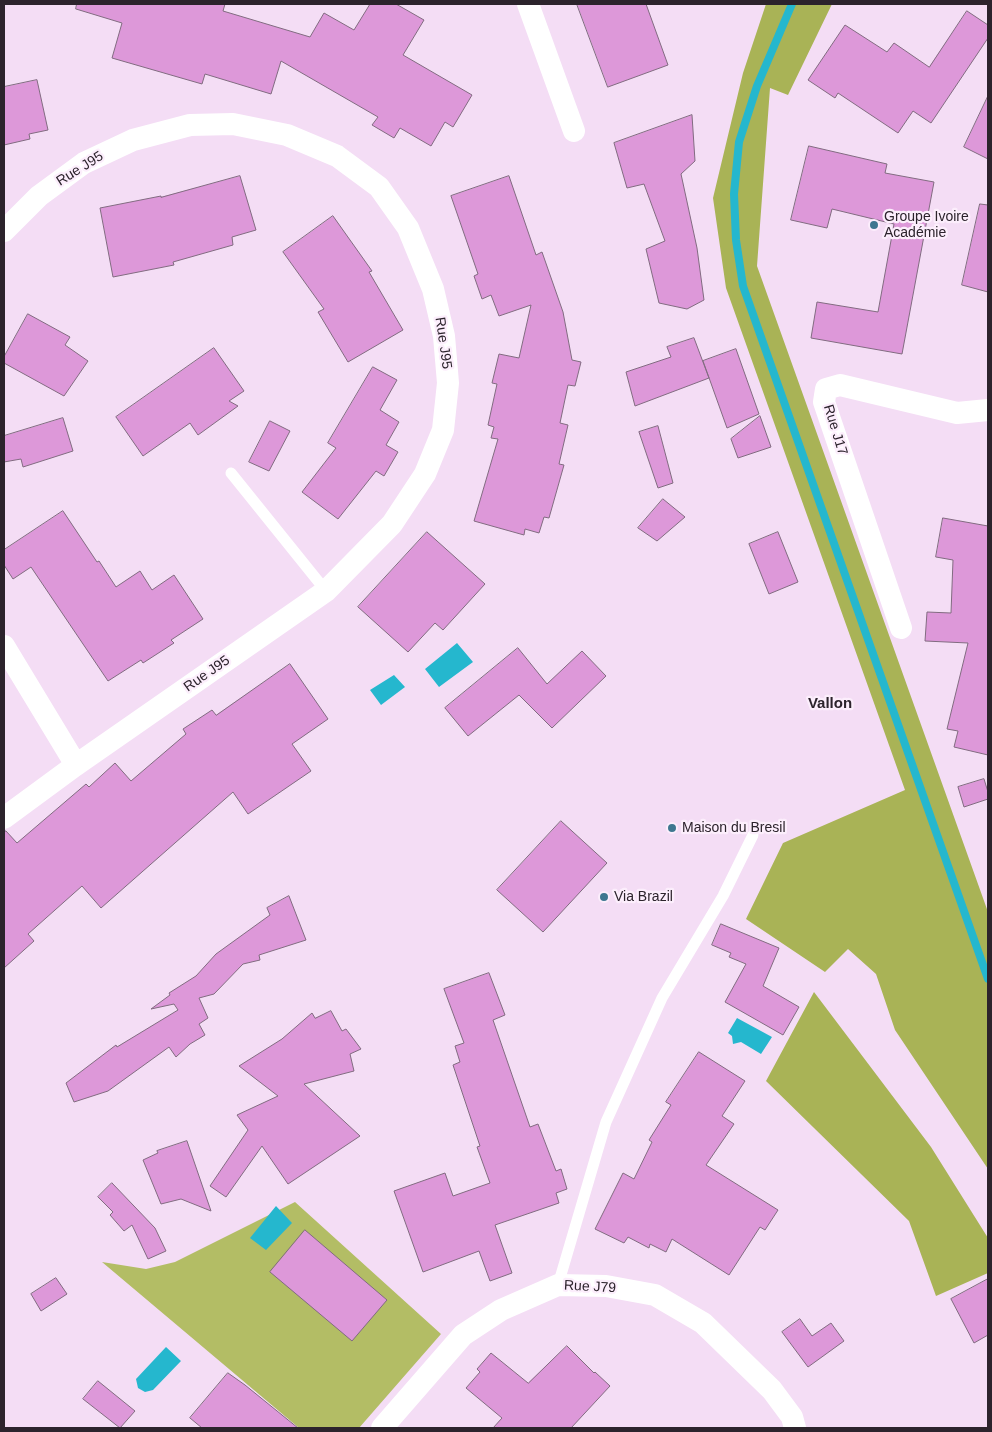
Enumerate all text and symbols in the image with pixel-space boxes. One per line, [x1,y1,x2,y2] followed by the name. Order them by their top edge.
[53,148,107,190] street label: Rue J95
[884,209,969,242] place label: Groupe Ivoire Académie
[868,219,880,231] marker: Groupe Ivoire Académie
[431,316,455,370] street label: Rue J95
[819,403,851,457] street label: Rue J17
[181,652,233,696] street label: Rue J95
[808,695,852,713] district label: Vallon
[682,820,785,836] place label: Maison du Bresil
[666,822,678,834] marker: Maison du Bresil
[614,889,673,905] place label: Via Brazil
[598,891,610,903] marker: Via Brazil
[564,1277,616,1297] street label: Rue J79

